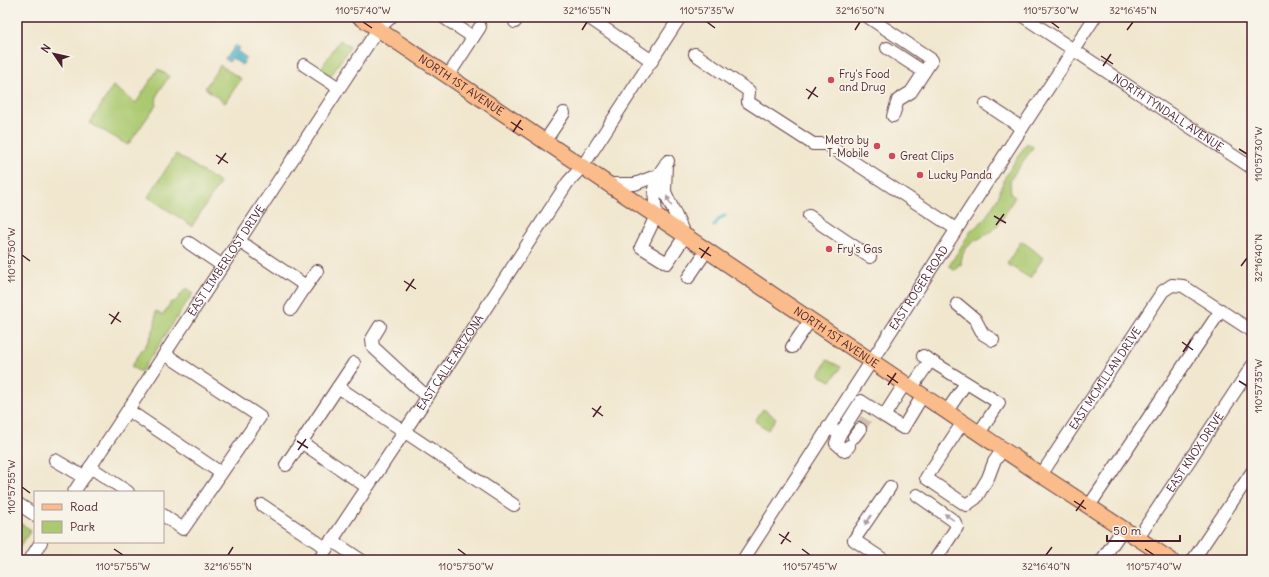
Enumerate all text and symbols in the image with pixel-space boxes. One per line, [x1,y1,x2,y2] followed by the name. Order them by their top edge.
[336,4,391,17] text: 110°57'40"W
[563,4,611,17] text: 32°16'55"N
[680,4,734,17] text: 110°57'35"W
[836,4,884,17] text: 32°16'50"N
[1023,4,1079,17] text: 110°57'30"W
[1109,4,1157,17] text: 32°16'45"N
[34,34,74,74] north arrow
[38,41,54,55] text: N
[416,51,507,119] street label: NORTH 1ST AVENUE
[839,67,890,94] place label: Fry's Food and Drug
[1110,71,1226,154] street label: NORTH TYNDALL AVENUE
[826,75,836,85] marker: Fry's Food and Drug
[1252,126,1265,182] text: 110°57'30"W
[825,133,869,160] place label: Metro by T-Mobile
[872,141,882,151] marker: Metro by T-Mobile
[900,149,954,163] place label: Great Clips
[887,151,897,161] marker: Great Clips
[928,168,992,182] place label: Lucky Panda
[915,170,925,180] marker: Lucky Panda
[666,195,672,206] one-way arrow
[185,202,268,319] street label: EAST LIMBERLOST DRIVE
[5,227,18,283] text: 110°57'50"W
[1252,234,1265,282] text: 32°16'40"N
[837,242,882,256] place label: Fry's Gas
[886,243,951,333] street label: EAST ROGER ROAD
[824,244,834,254] marker: Fry's Gas
[791,304,882,371] street label: NORTH 1ST AVENUE
[414,312,486,413] street label: EAST CALLE ARIZONA
[1066,324,1144,432] street label: EAST MCMILLAN DRIVE
[1252,359,1265,413] text: 110°57'35"W
[1163,409,1226,495] street label: EAST KNOX DRIVE
[5,460,18,514] text: 110°57'55"W
[34,491,164,543] legend
[70,499,98,514] text: Road
[943,513,954,521] one-way arrow
[864,514,872,525] one-way arrow
[1107,517,1180,543] scale bar
[70,519,95,534] text: Park
[1113,523,1142,538] text: 50 m
[96,560,150,573] text: 110°57'55"W
[204,560,252,573] text: 32°16'55"N
[438,560,494,573] text: 110°57'50"W
[783,560,837,573] text: 110°57'45"W
[1022,560,1070,573] text: 32°16'40"N
[1127,560,1182,573] text: 110°57'40"W

